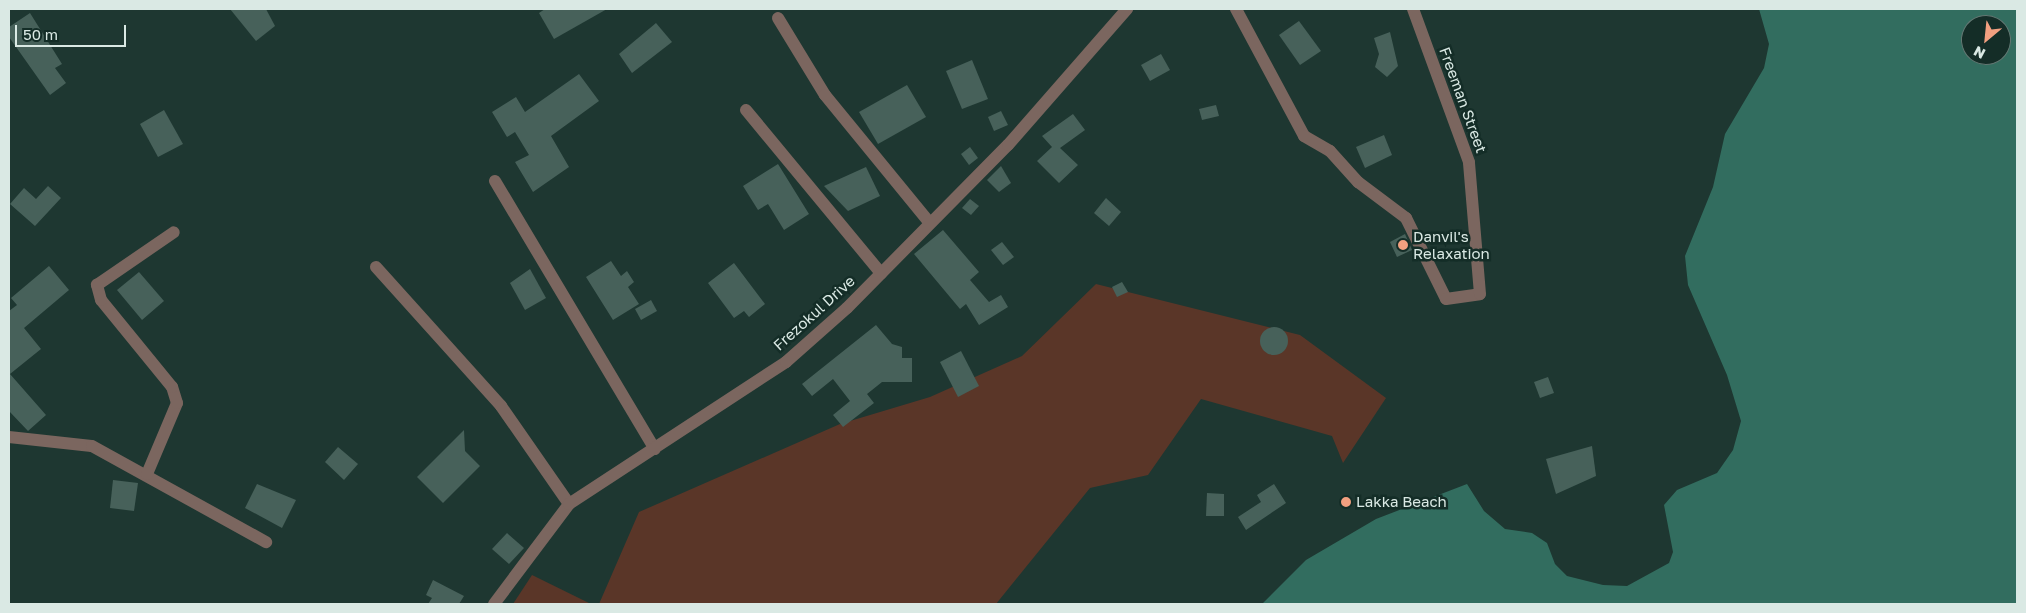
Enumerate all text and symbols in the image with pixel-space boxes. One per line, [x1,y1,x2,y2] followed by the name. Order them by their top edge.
[18,15,129,47] scale bar
[1961,15,2011,65] north arrow
[23,25,58,43] text: 50 m
[1971,43,1988,63] text: N
[1436,45,1490,155] street label: Freeman Street
[1413,227,1490,262] place label: Danvil's Relaxation
[1397,239,1409,251] marker: Danvil's Relaxation
[770,272,858,354] street label: Frezokul Drive
[1356,493,1447,511] place label: Lakka Beach
[1340,496,1352,508] marker: Lakka Beach

